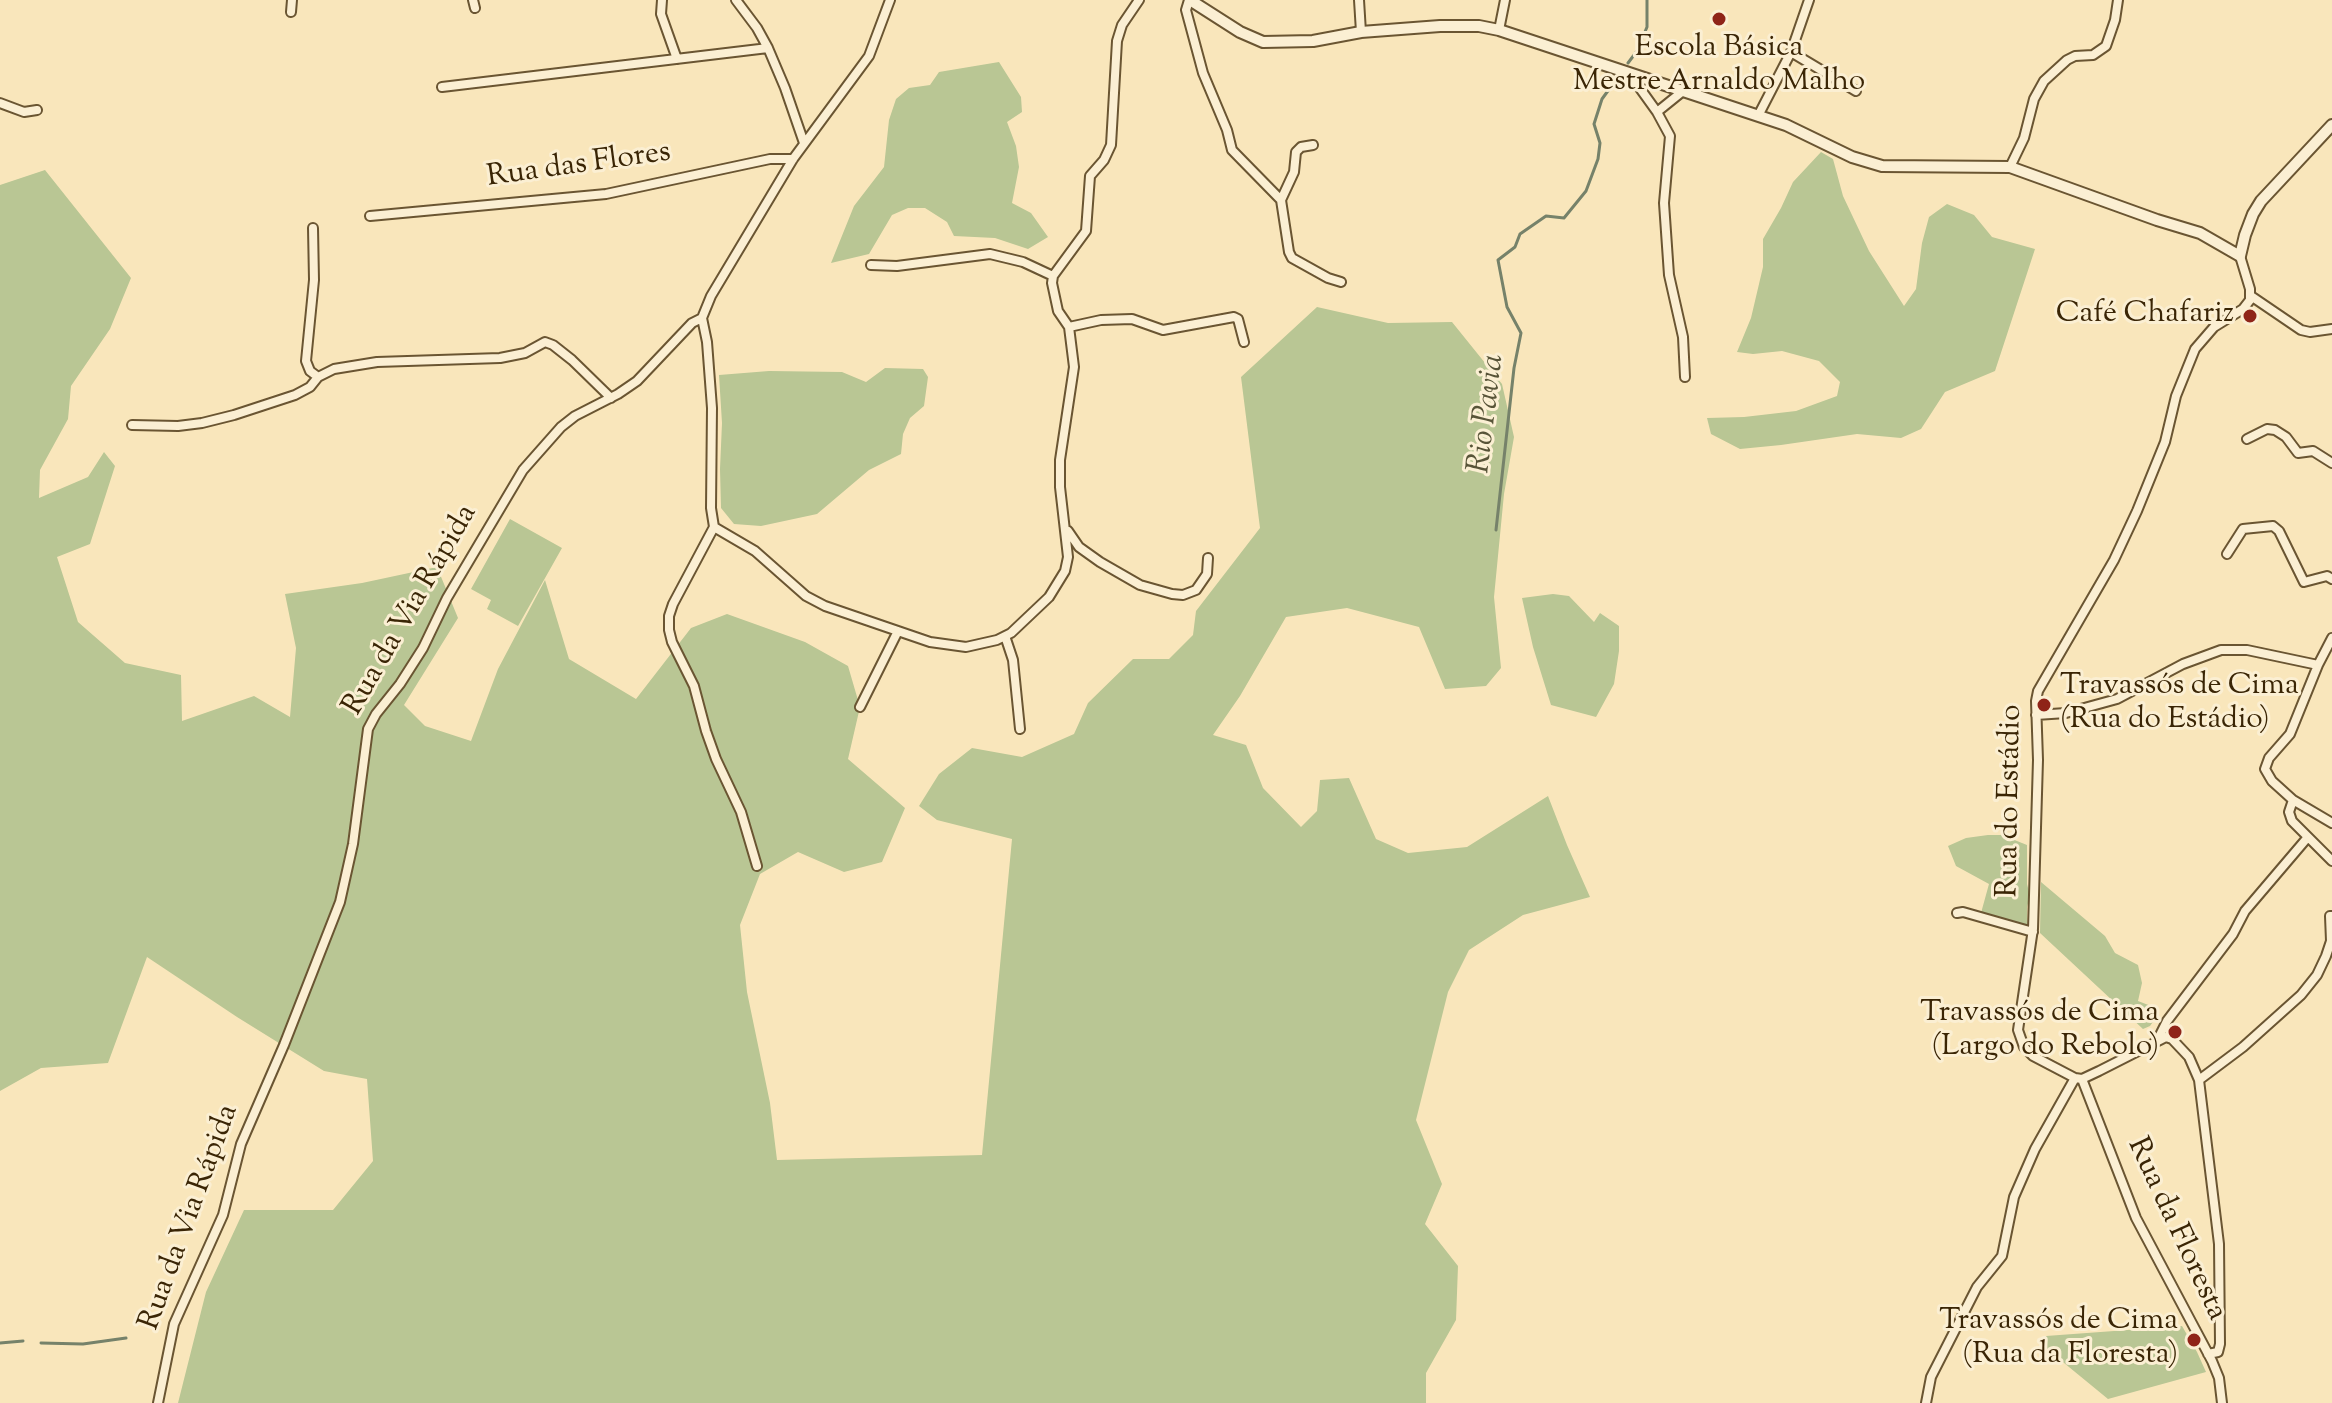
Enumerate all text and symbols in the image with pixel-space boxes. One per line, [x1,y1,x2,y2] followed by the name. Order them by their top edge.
[1710,10,1728,28] marker: Escola Básica Mestre Arnaldo Malho
[1573,32,1865,102] place label: Escola Básica Mestre Arnaldo Malho
[485,136,673,198] street label: Rua das Flores
[2056,298,2234,334] place label: Café Chafariz
[2241,307,2259,325] marker: Café Chafariz
[1463,352,1515,476] water label: Rio Pavia
[337,499,487,723] street label: Rua da Via Rápida
[2060,670,2299,740] place label: Travassós de Cima (Rua do Estádio)
[2035,696,2053,714] marker: Travassós de Cima (Rua do Estádio)
[1992,704,2032,898] street label: Rua do Estádio
[1920,997,2159,1068] place label: Travassós de Cima (Largo do Rebolo)
[2166,1023,2184,1041] marker: Travassós de Cima (Largo do Rebolo)
[133,1100,249,1336] street label: Rua da Via Rápida
[2117,1133,2233,1327] street label: Rua da Floresta
[1939,1305,2178,1376] place label: Travassós de Cima (Rua da Floresta)
[2185,1331,2203,1349] marker: Travassós de Cima (Rua da Floresta)

